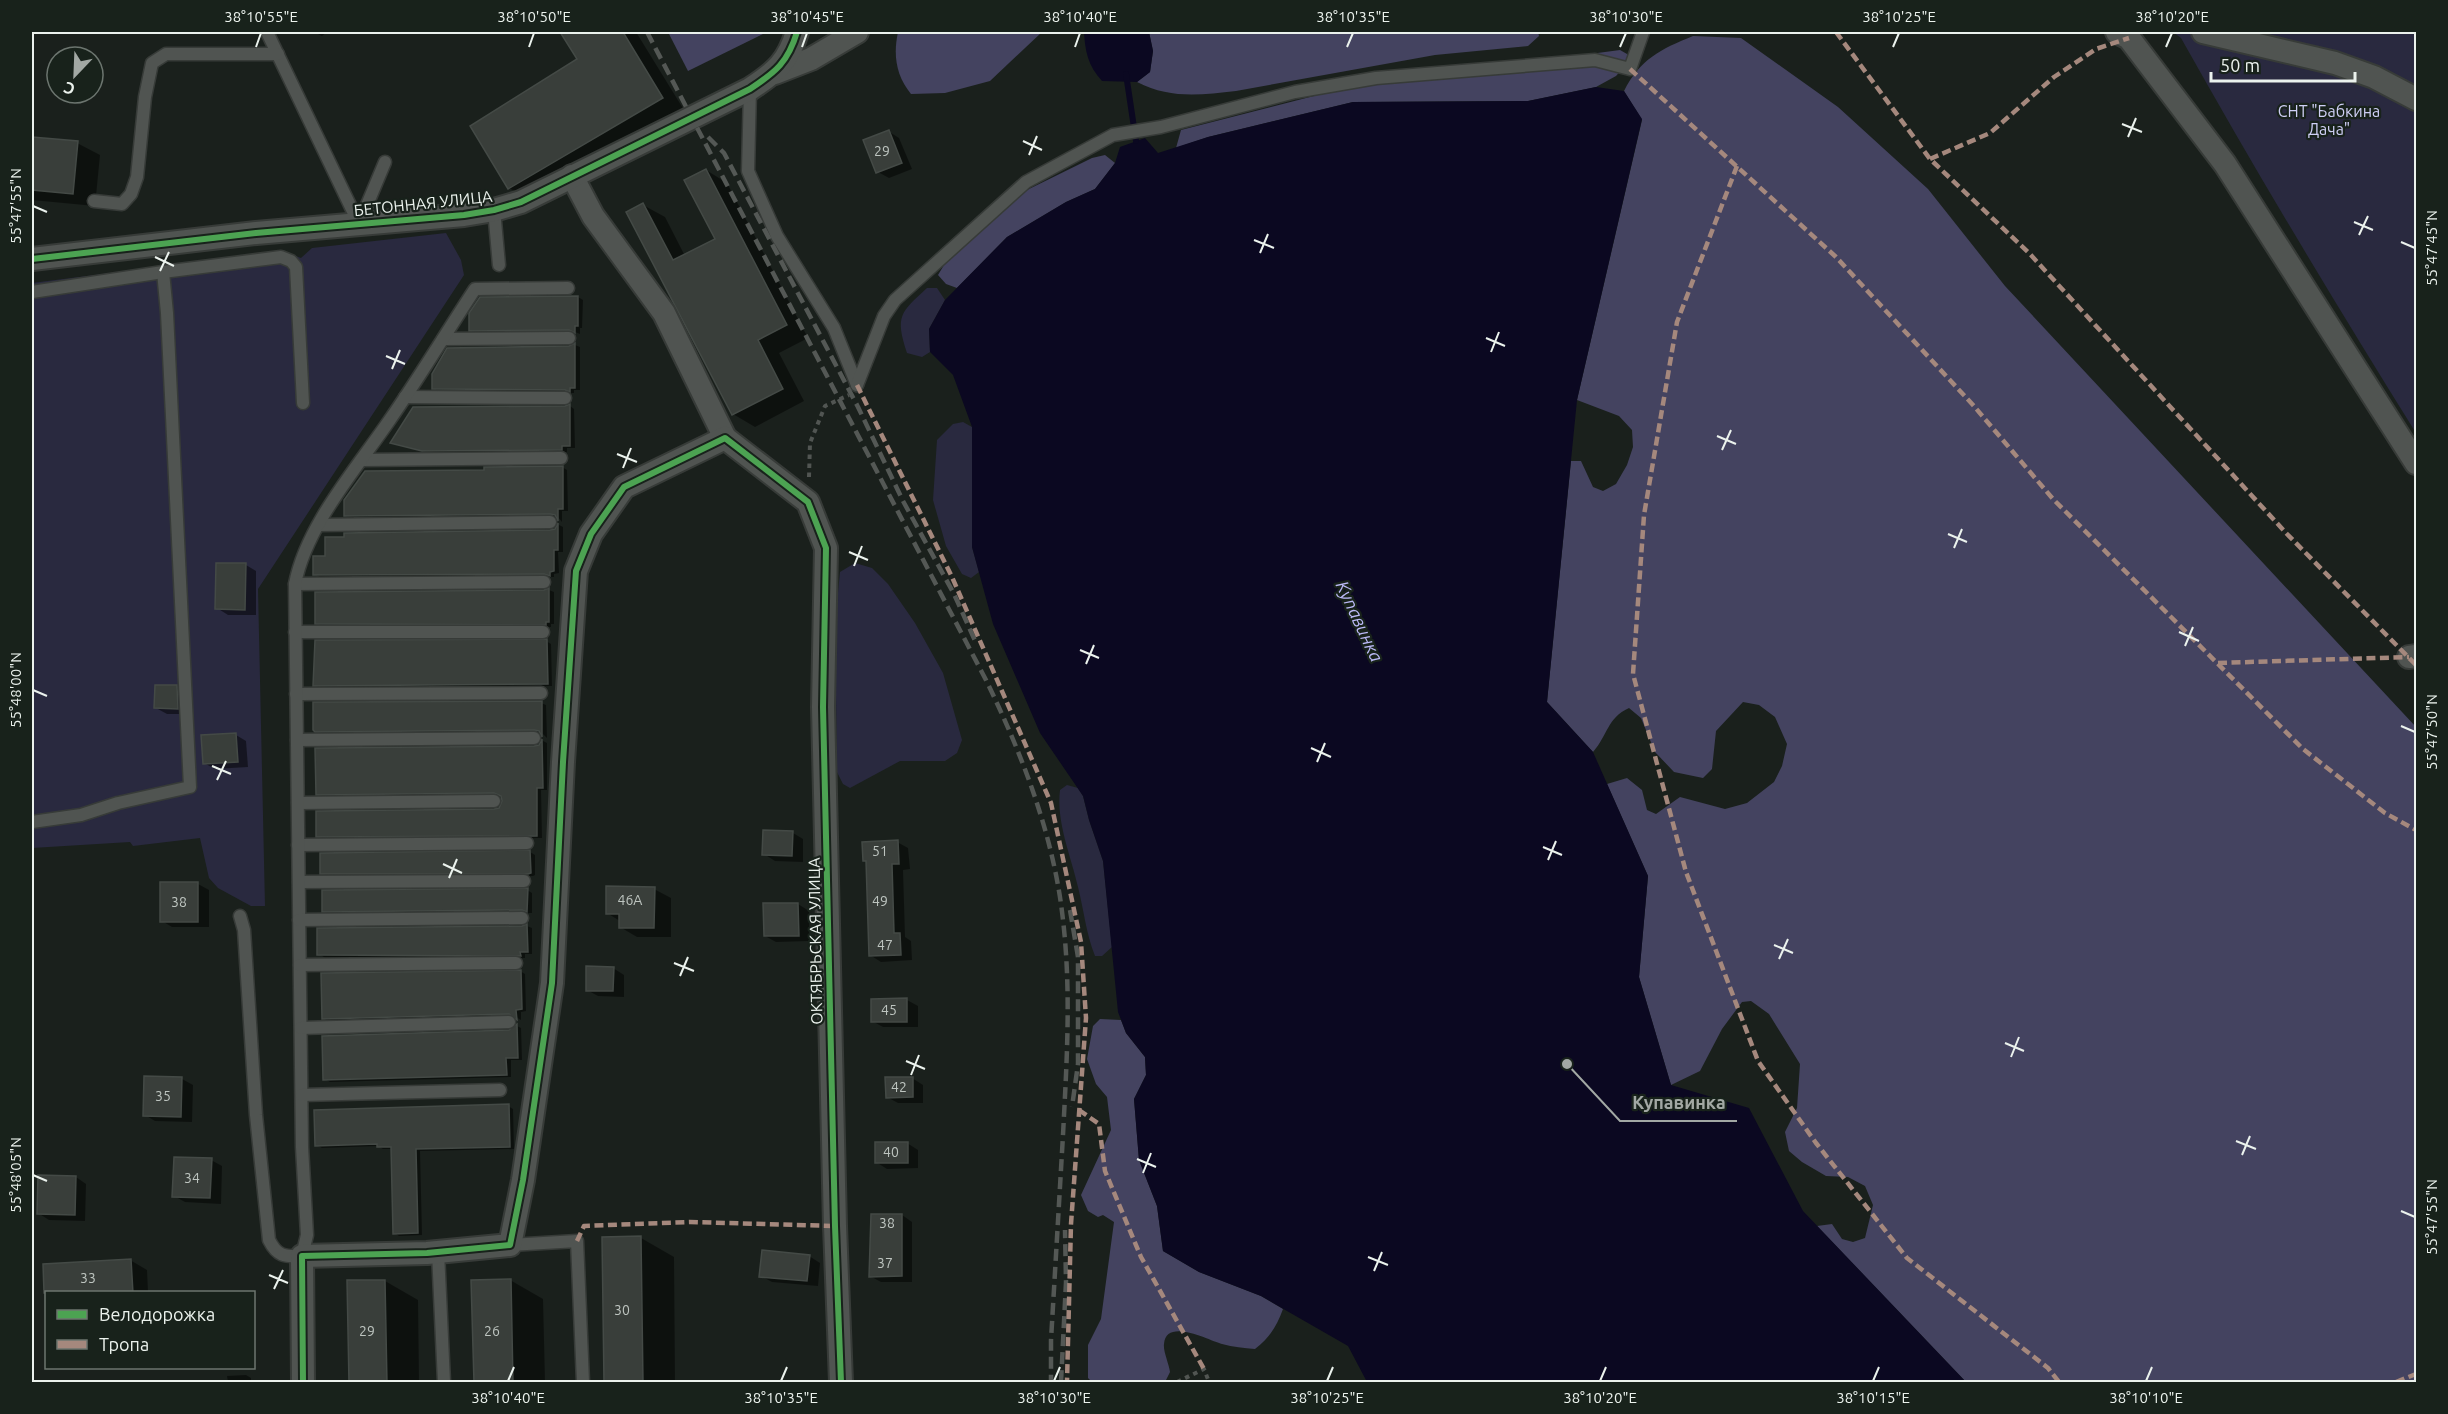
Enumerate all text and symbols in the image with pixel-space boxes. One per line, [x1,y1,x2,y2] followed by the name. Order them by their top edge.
[224,8,298,25] text: 38°10'55"E
[497,8,571,25] text: 38°10'50"E
[770,8,844,25] text: 38°10'45"E
[1043,8,1117,25] text: 38°10'40"E
[1316,8,1390,25] text: 38°10'35"E
[1589,8,1663,25] text: 38°10'30"E
[1862,8,1936,25] text: 38°10'25"E
[2135,8,2209,25] text: 38°10'20"E
[45,45,105,105] north arrow
[2211,45,2355,83] scale bar
[2220,55,2260,75] text: 50 m
[61,79,77,99] text: С
[2278,102,2380,138] park label: СНТ "Бабкина Дача"
[874,143,890,159] house number: 29
[7,168,24,244] text: 55°47'55"N
[353,187,494,219] street label: БЕТОННАЯ УЛИЦА
[2423,210,2440,286] text: 55°47'45"N
[1333,577,1388,665] water label: Купавинка
[7,652,24,728] text: 55°48'00"N
[2423,694,2440,770] text: 55°47'50"N
[872,843,888,859] house number: 51
[805,857,825,1025] street label: ОКТЯБРЬСКАЯ УЛИЦА
[618,892,642,908] house number: 46А
[872,893,888,909] house number: 49
[171,894,187,910] house number: 38
[877,937,893,953] house number: 47
[881,1002,897,1018] house number: 45
[891,1079,907,1095] house number: 42
[1620,1085,1737,1121] callout: Купавинка
[155,1088,171,1104] house number: 35
[1632,1092,1726,1112] text: Купавинка
[7,1137,24,1213] text: 55°48'05"N
[883,1144,899,1160] house number: 40
[184,1170,200,1186] house number: 34
[2423,1179,2440,1255] text: 55°47'55"N
[879,1215,895,1231] house number: 38
[877,1255,893,1271] house number: 37
[80,1270,96,1286] house number: 33
[45,1291,255,1369] legend
[614,1302,630,1318] house number: 30
[99,1304,215,1324] text: Велодорожка
[359,1323,375,1339] house number: 29
[484,1323,500,1339] house number: 26
[99,1334,149,1354] text: Тропа
[471,1389,545,1406] text: 38°10'40"E
[744,1389,818,1406] text: 38°10'35"E
[1017,1389,1091,1406] text: 38°10'30"E
[1290,1389,1364,1406] text: 38°10'25"E
[1563,1389,1637,1406] text: 38°10'20"E
[1836,1389,1910,1406] text: 38°10'15"E
[2109,1389,2183,1406] text: 38°10'10"E

